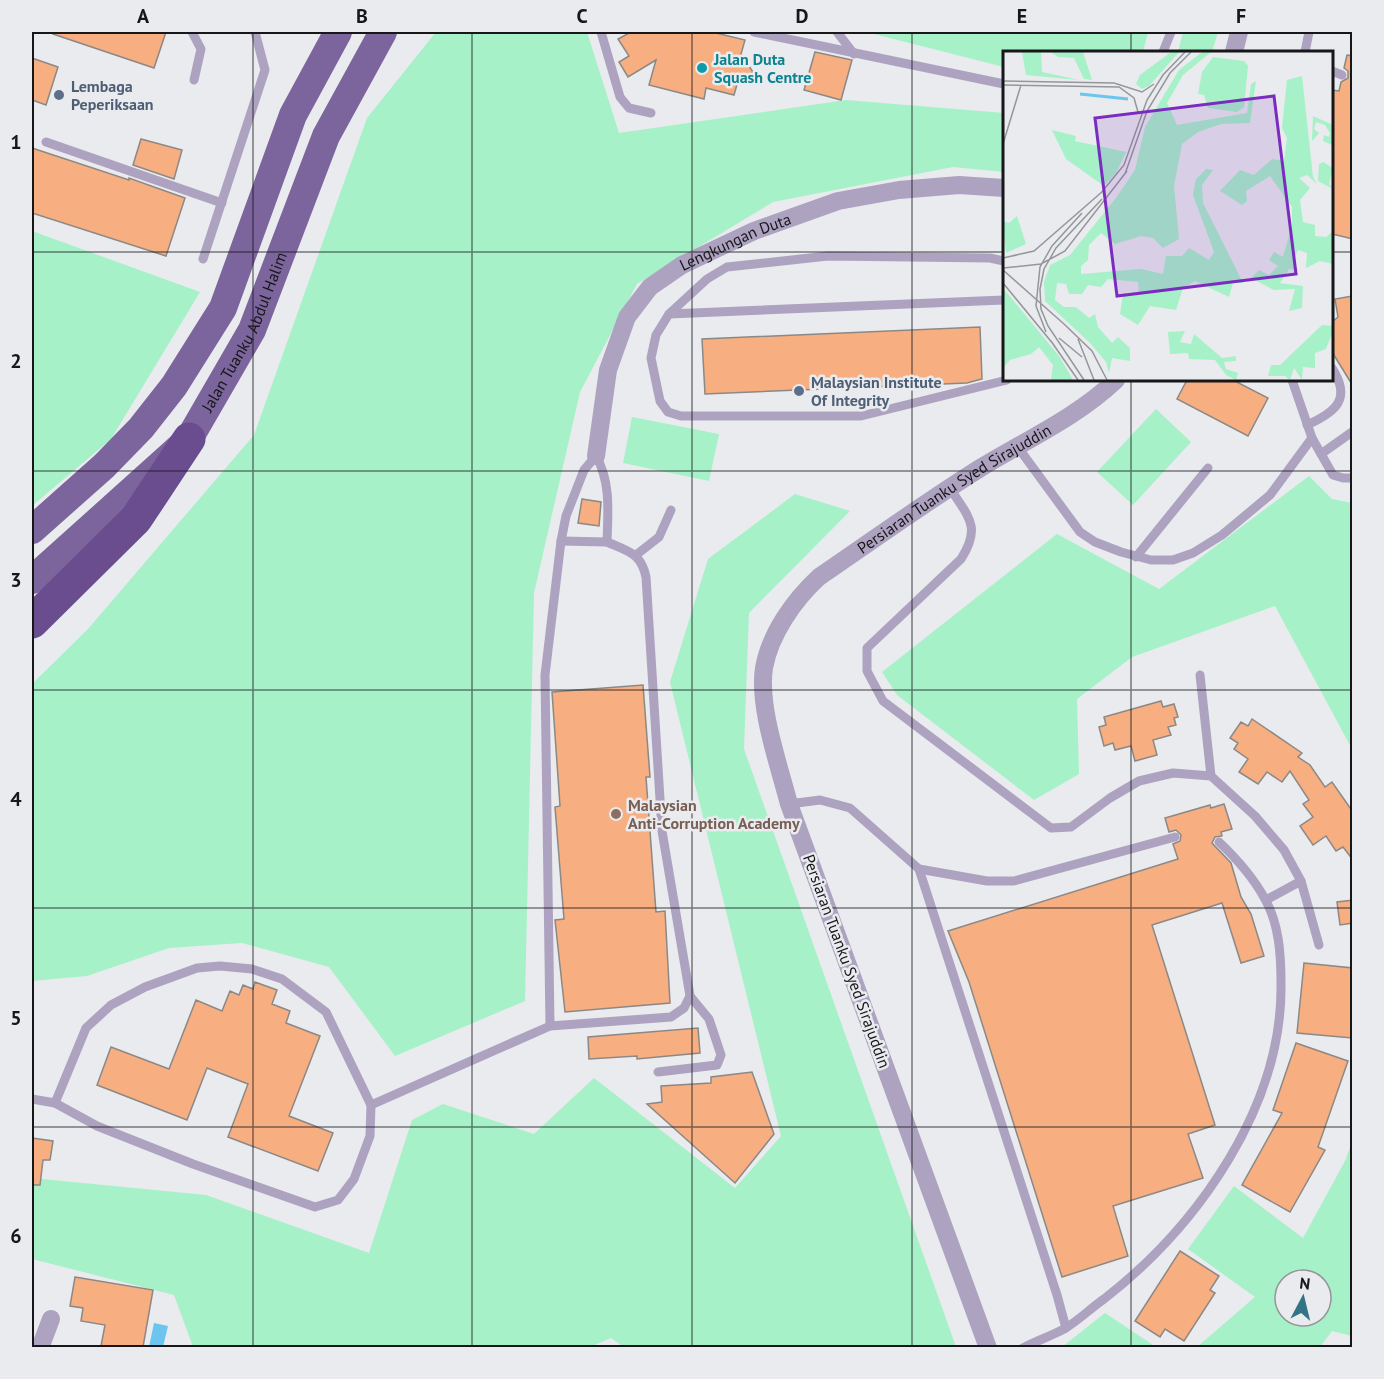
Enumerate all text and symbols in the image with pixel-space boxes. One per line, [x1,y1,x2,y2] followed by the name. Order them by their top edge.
[137,3,150,29] text: A
[356,3,368,29] text: B
[576,3,588,29] text: C
[796,3,809,29] text: D
[1017,3,1027,29] text: E
[1236,3,1246,29] text: F
[713,49,811,87] place label: Jalan Duta Squash Centre
[1003,51,1333,381] inset map
[695,61,709,75] marker: Jalan Duta Squash Centre
[71,76,154,114] place label: Lembaga Peperiksaan
[52,88,66,102] marker: Lembaga Peperiksaan
[10,129,22,155] text: 1
[676,209,794,275] street label: Lengkungan Duta
[197,249,291,416] street label: Jalan Tuanku Abdul Halim
[10,348,22,374] text: 2
[811,372,942,410] place label: Malaysian Institute Of Integrity
[792,384,806,398] marker: Malaysian Institute Of Integrity
[853,419,1055,558] street label: Persiaran Tuanku Syed Sirajuddin
[10,567,22,593] text: 3
[10,786,22,812] text: 4
[628,795,800,833] place label: Malaysian Anti-Corruption Academy
[609,807,623,821] marker: Malaysian Anti-Corruption Academy
[799,851,895,1071] street label: Persiaran Tuanku Syed Sirajuddin
[10,1005,22,1031] text: 5
[10,1223,22,1249] text: 6
[1273,1268,1333,1328] north arrow
[1298,1273,1311,1294] text: N

